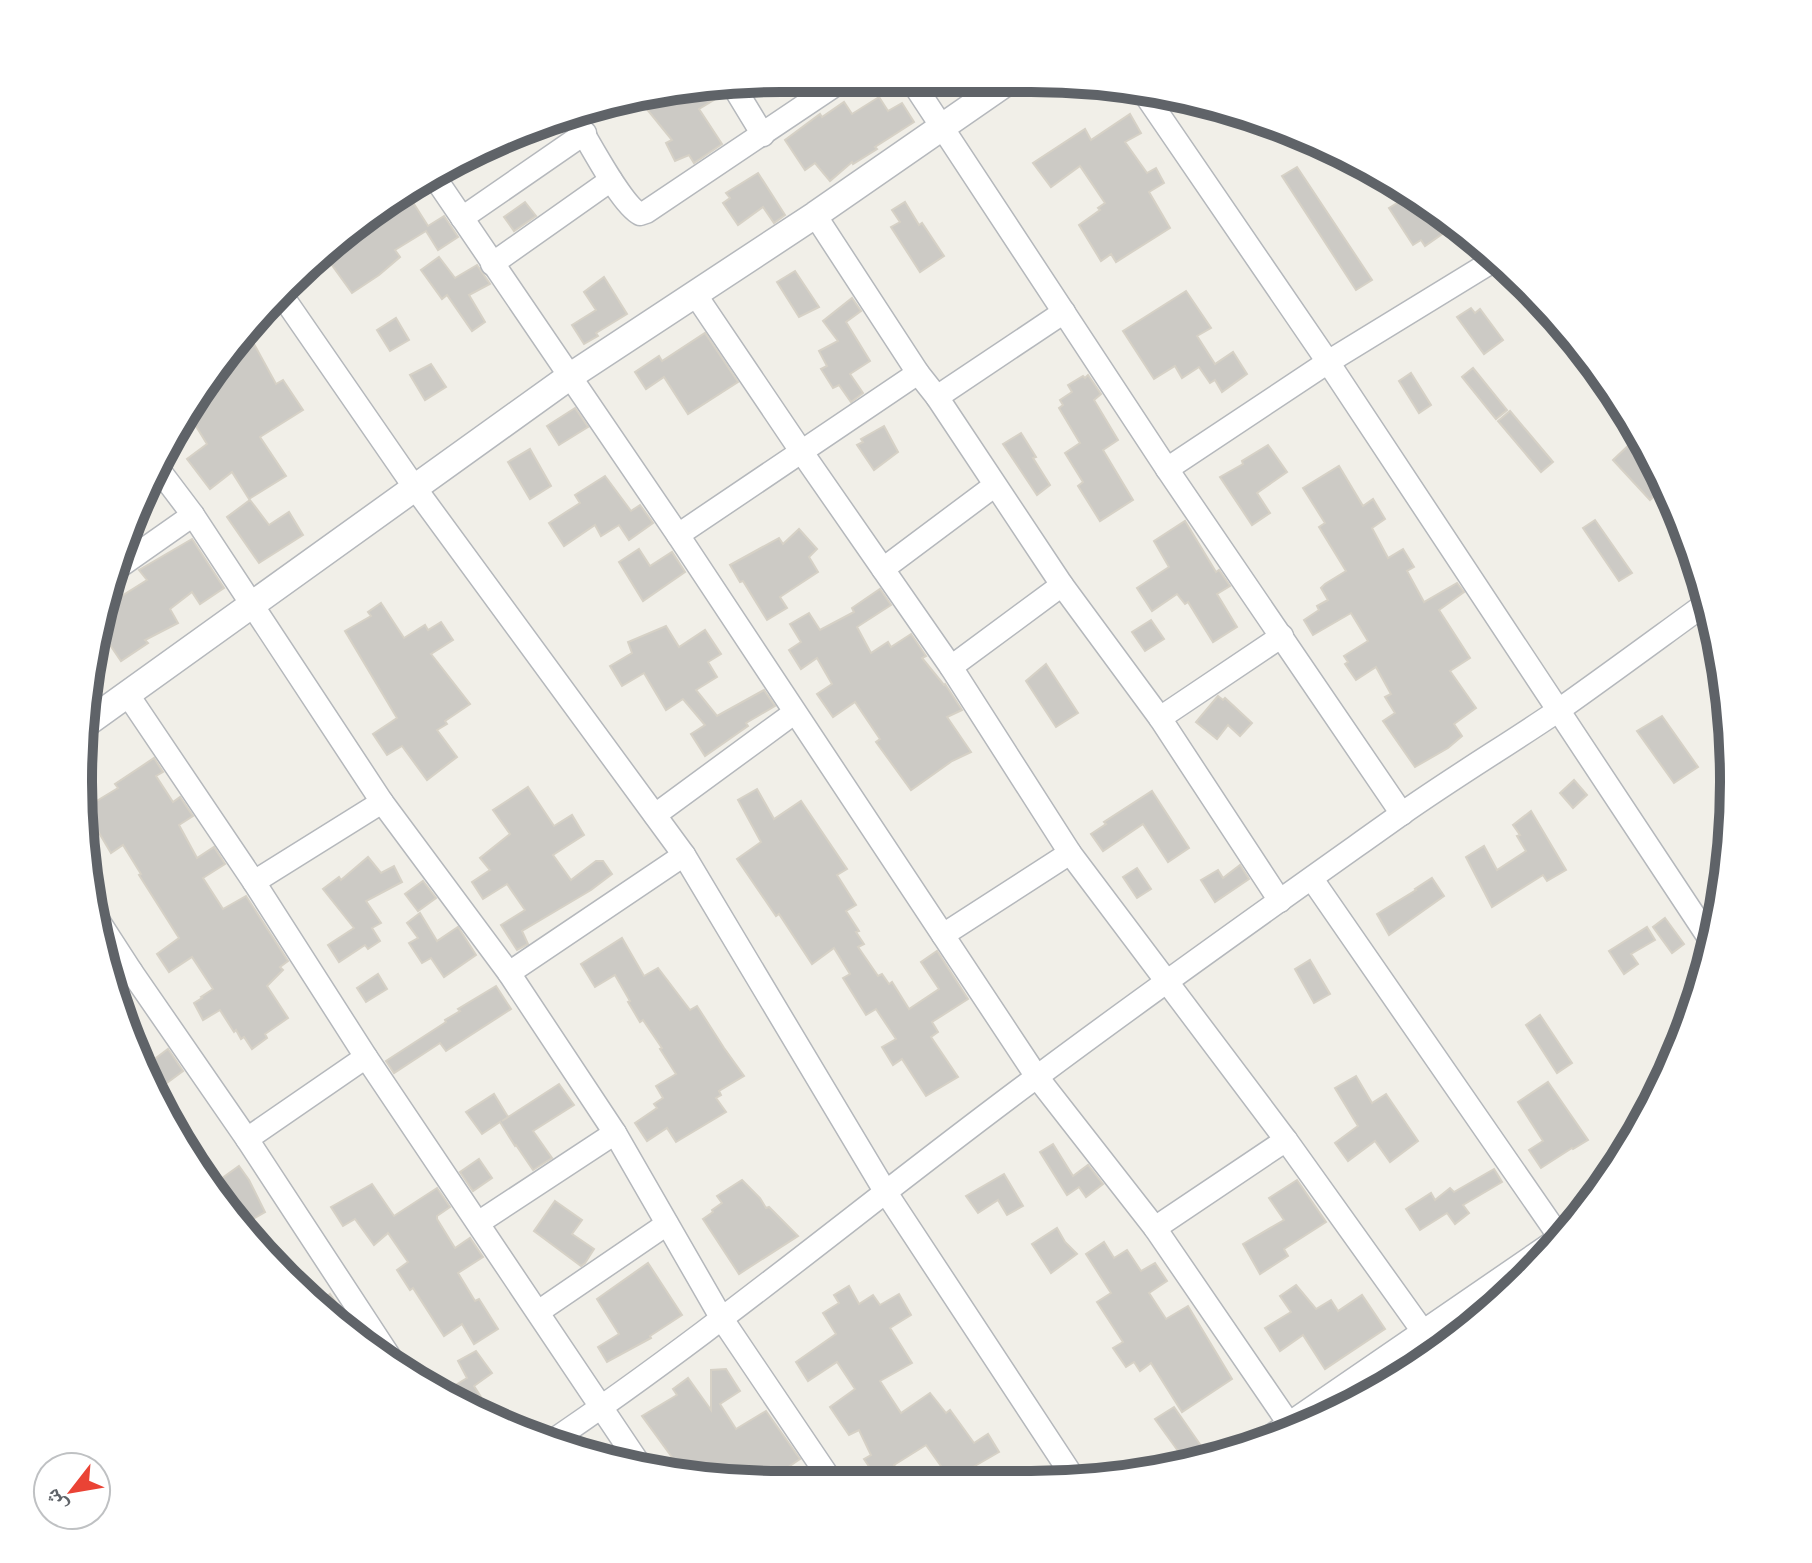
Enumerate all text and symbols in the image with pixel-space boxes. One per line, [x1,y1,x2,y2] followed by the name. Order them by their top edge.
[32,1451,112,1531] north arrow
[35,1484,73,1520] text: ش

